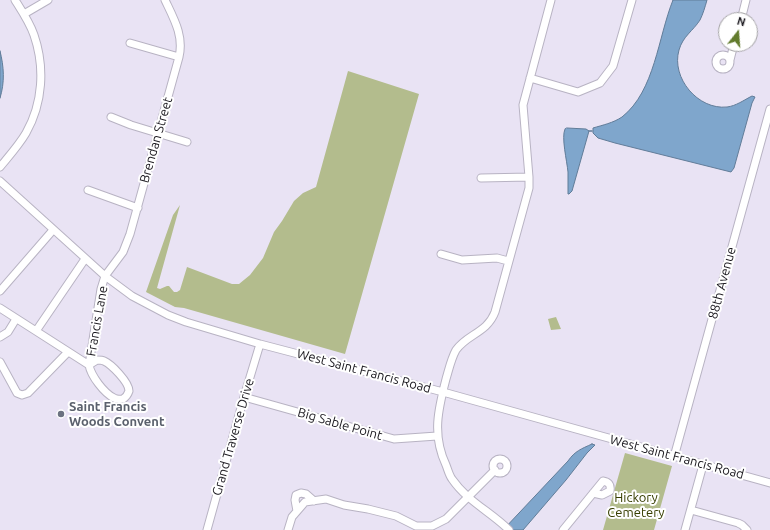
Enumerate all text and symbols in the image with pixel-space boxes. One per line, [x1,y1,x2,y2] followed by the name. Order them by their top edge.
[718,12,758,52] north arrow
[736,15,747,28] text: N
[136,95,176,185] street label: Brendan Street
[705,245,739,321] street label: 88th Avenue
[83,285,111,357] street label: Francis Lane
[295,346,433,396] street label: West Saint Francis Road
[209,376,257,498] street label: Grand Traverse Drive
[69,399,164,430] place label: Saint Francis Woods Convent
[296,404,384,444] street label: Big Sable Point
[56,409,66,419] marker: Saint Francis Woods Convent
[608,432,746,482] street label: West Saint Francis Road
[607,490,665,521] park label: Hickory Cemetery

